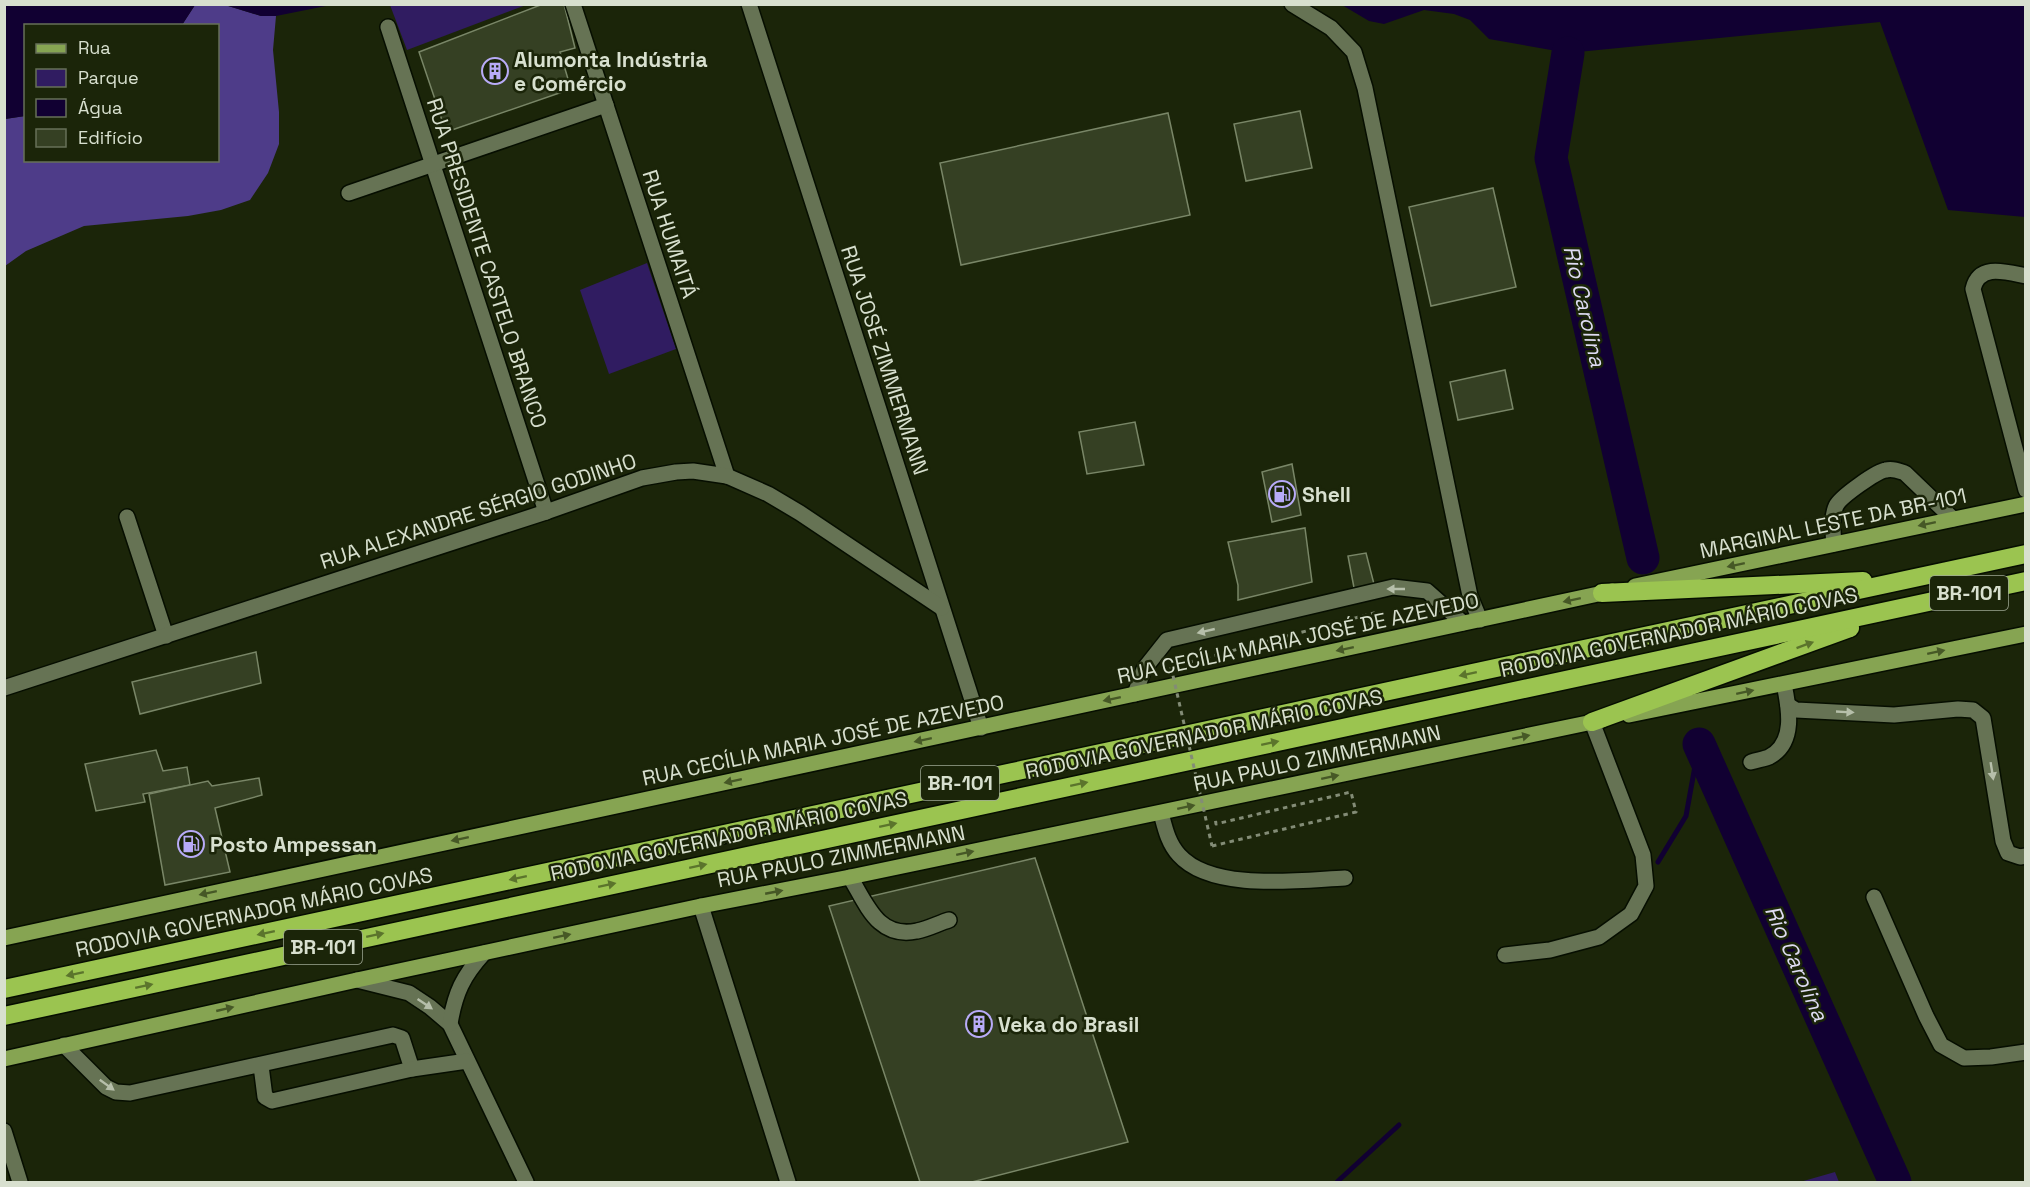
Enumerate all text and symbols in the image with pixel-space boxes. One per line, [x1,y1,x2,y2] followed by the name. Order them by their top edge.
[24,24,219,162] legend
[78,36,111,59] text: Rua
[514,46,708,97] place label: Alumonta Indústria e Comércio
[480,56,510,86] building icon: Alumonta Indústria e Comércio
[78,66,139,89] text: Parque
[421,95,553,431] street label: RUA PRESIDENTE CASTELO BRANCO
[78,96,122,119] text: Água
[78,126,143,149] text: Edifício
[637,166,703,302] street label: RUA HUMAITÁ
[835,242,935,478] street label: RUA JOSÉ ZIMMERMANN
[1557,243,1613,370] water label: Rio Carolina
[316,447,640,575] street label: RUA ALEXANDRE SÉRGIO GODINHO
[1267,479,1297,509] fuel station icon: Shell
[1302,481,1351,508] place label: Shell
[1697,482,1969,564] street label: MARGINAL LESTE DA BR-101
[1918,520,1936,530] one-way arrow
[1727,560,1746,570] one-way arrow
[1930,576,2008,610] road number: BR-101
[1498,581,1860,683] street label: RODOVIA GOVERNADOR MÁRIO COVAS
[1387,584,1406,594] one-way arrow
[1115,586,1481,690] street label: RUA CECÍLIA MARIA JOSÉ DE AZEVEDO
[1563,595,1582,605] one-way arrow
[1197,627,1216,636] one-way arrow
[1796,639,1814,649] one-way arrow
[1335,645,1354,654] one-way arrow
[1926,647,1945,657] one-way arrow
[1458,670,1477,679] one-way arrow
[1023,683,1385,785] street label: RODOVIA GOVERNADOR MÁRIO COVAS
[1735,687,1754,696] one-way arrow
[640,688,1006,792] street label: RUA CECÍLIA MARIA JOSÉ DE AZEVEDO
[1102,695,1121,704] one-way arrow
[1836,708,1855,717] one-way arrow
[1191,719,1443,797] street label: RUA PAULO ZIMMERMANN
[1512,732,1531,741] one-way arrow
[914,736,933,745] one-way arrow
[1261,738,1280,747] one-way arrow
[1987,762,1996,781] one-way arrow
[921,766,999,800] road number: BR-101
[1321,772,1340,781] one-way arrow
[723,776,742,786] one-way arrow
[1070,779,1089,788] one-way arrow
[548,785,910,887] street label: RODOVIA GOVERNADOR MÁRIO COVAS
[1177,802,1195,812] one-way arrow
[715,819,967,893] street label: RUA PAULO ZIMMERMANN
[879,820,898,829] one-way arrow
[176,829,206,859] fuel station icon: Posto Ampessan
[210,831,377,858] place label: Posto Ampessan
[450,835,469,844] one-way arrow
[955,848,974,857] one-way arrow
[73,861,435,963] street label: RODOVIA GOVERNADOR MÁRIO COVAS
[689,861,708,870] one-way arrow
[509,874,527,884] one-way arrow
[598,880,617,889] one-way arrow
[764,887,783,896] one-way arrow
[198,889,217,898] one-way arrow
[1759,901,1835,1026] water label: Rio Carolina
[256,928,275,938] one-way arrow
[284,930,362,964] road number: BR-101
[366,930,385,940] one-way arrow
[553,931,572,940] one-way arrow
[66,969,84,979] one-way arrow
[135,980,153,990] one-way arrow
[417,998,433,1010] one-way arrow
[216,1004,235,1013] one-way arrow
[964,1009,994,1039] building icon: Veka do Brasil
[998,1011,1139,1038] place label: Veka do Brasil
[98,1079,114,1091] one-way arrow

